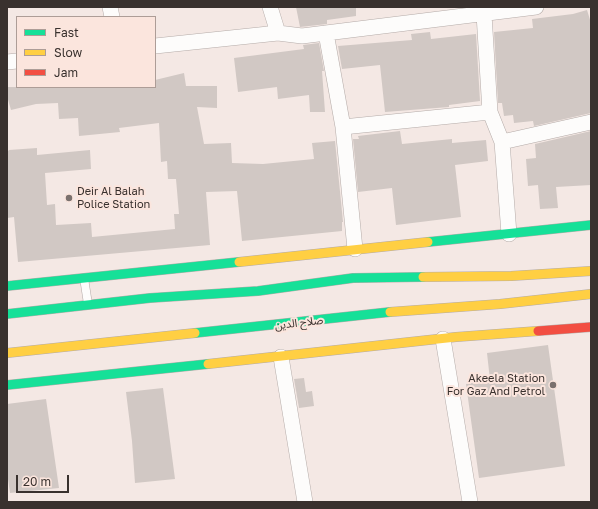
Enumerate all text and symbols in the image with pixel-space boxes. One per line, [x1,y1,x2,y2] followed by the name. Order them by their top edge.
[16,16,156,88] legend
[54,25,79,40] text: Fast
[54,45,82,60] text: Slow
[54,65,78,80] text: Jam
[77,185,150,211] place label: Deir Al Balah Police Station
[64,193,74,203] marker: Deir Al Balah Police Station
[274,313,324,333] street label: صلاح الدين
[447,372,545,398] place label: Akeela Station For Gaz And Petrol
[548,380,558,390] marker: Akeela Station For Gaz And Petrol
[18,467,71,493] scale bar
[23,474,51,489] text: 20 m

